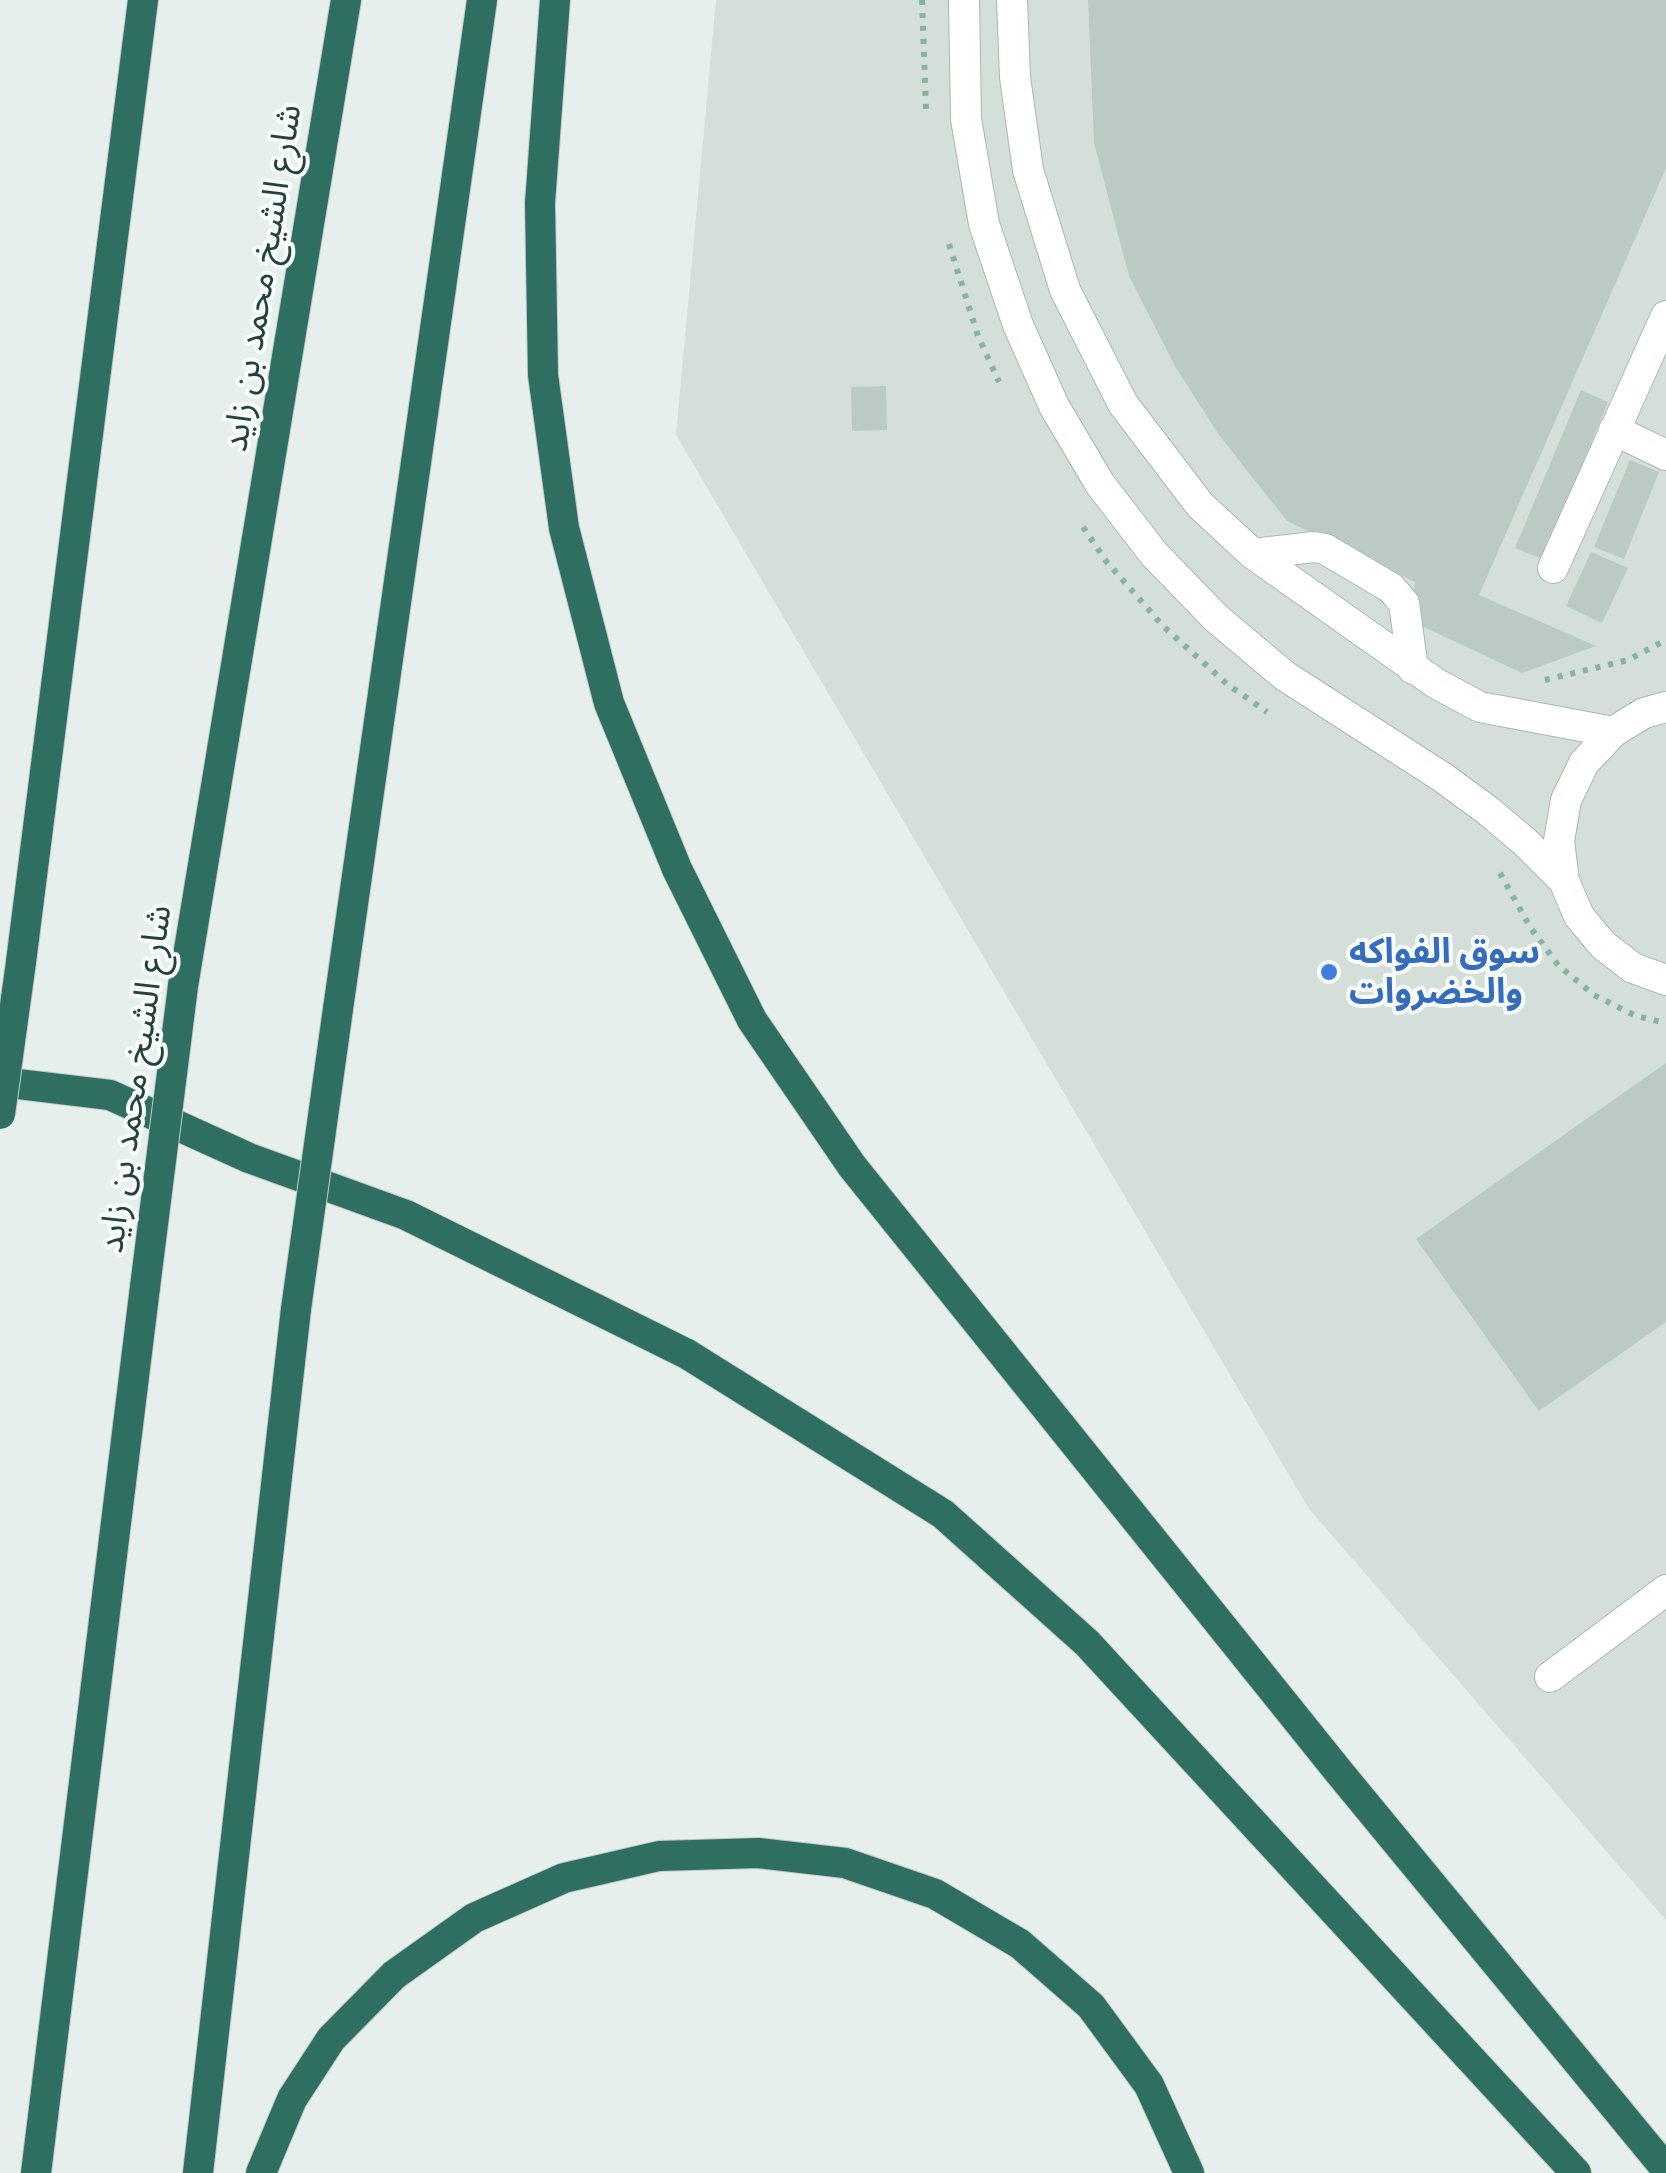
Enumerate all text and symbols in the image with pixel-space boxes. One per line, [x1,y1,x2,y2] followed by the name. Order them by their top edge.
[214,101,310,455] street label: شارع الشيخ محمد بن زايد
[90,902,180,1256] street label: شارع الشيخ محمد بن زايد
[1349,931,1540,1013] place label: سوق الفواكه والخضروات
[1318,961,1340,983] marker: سوق الفواكه والخضروات

